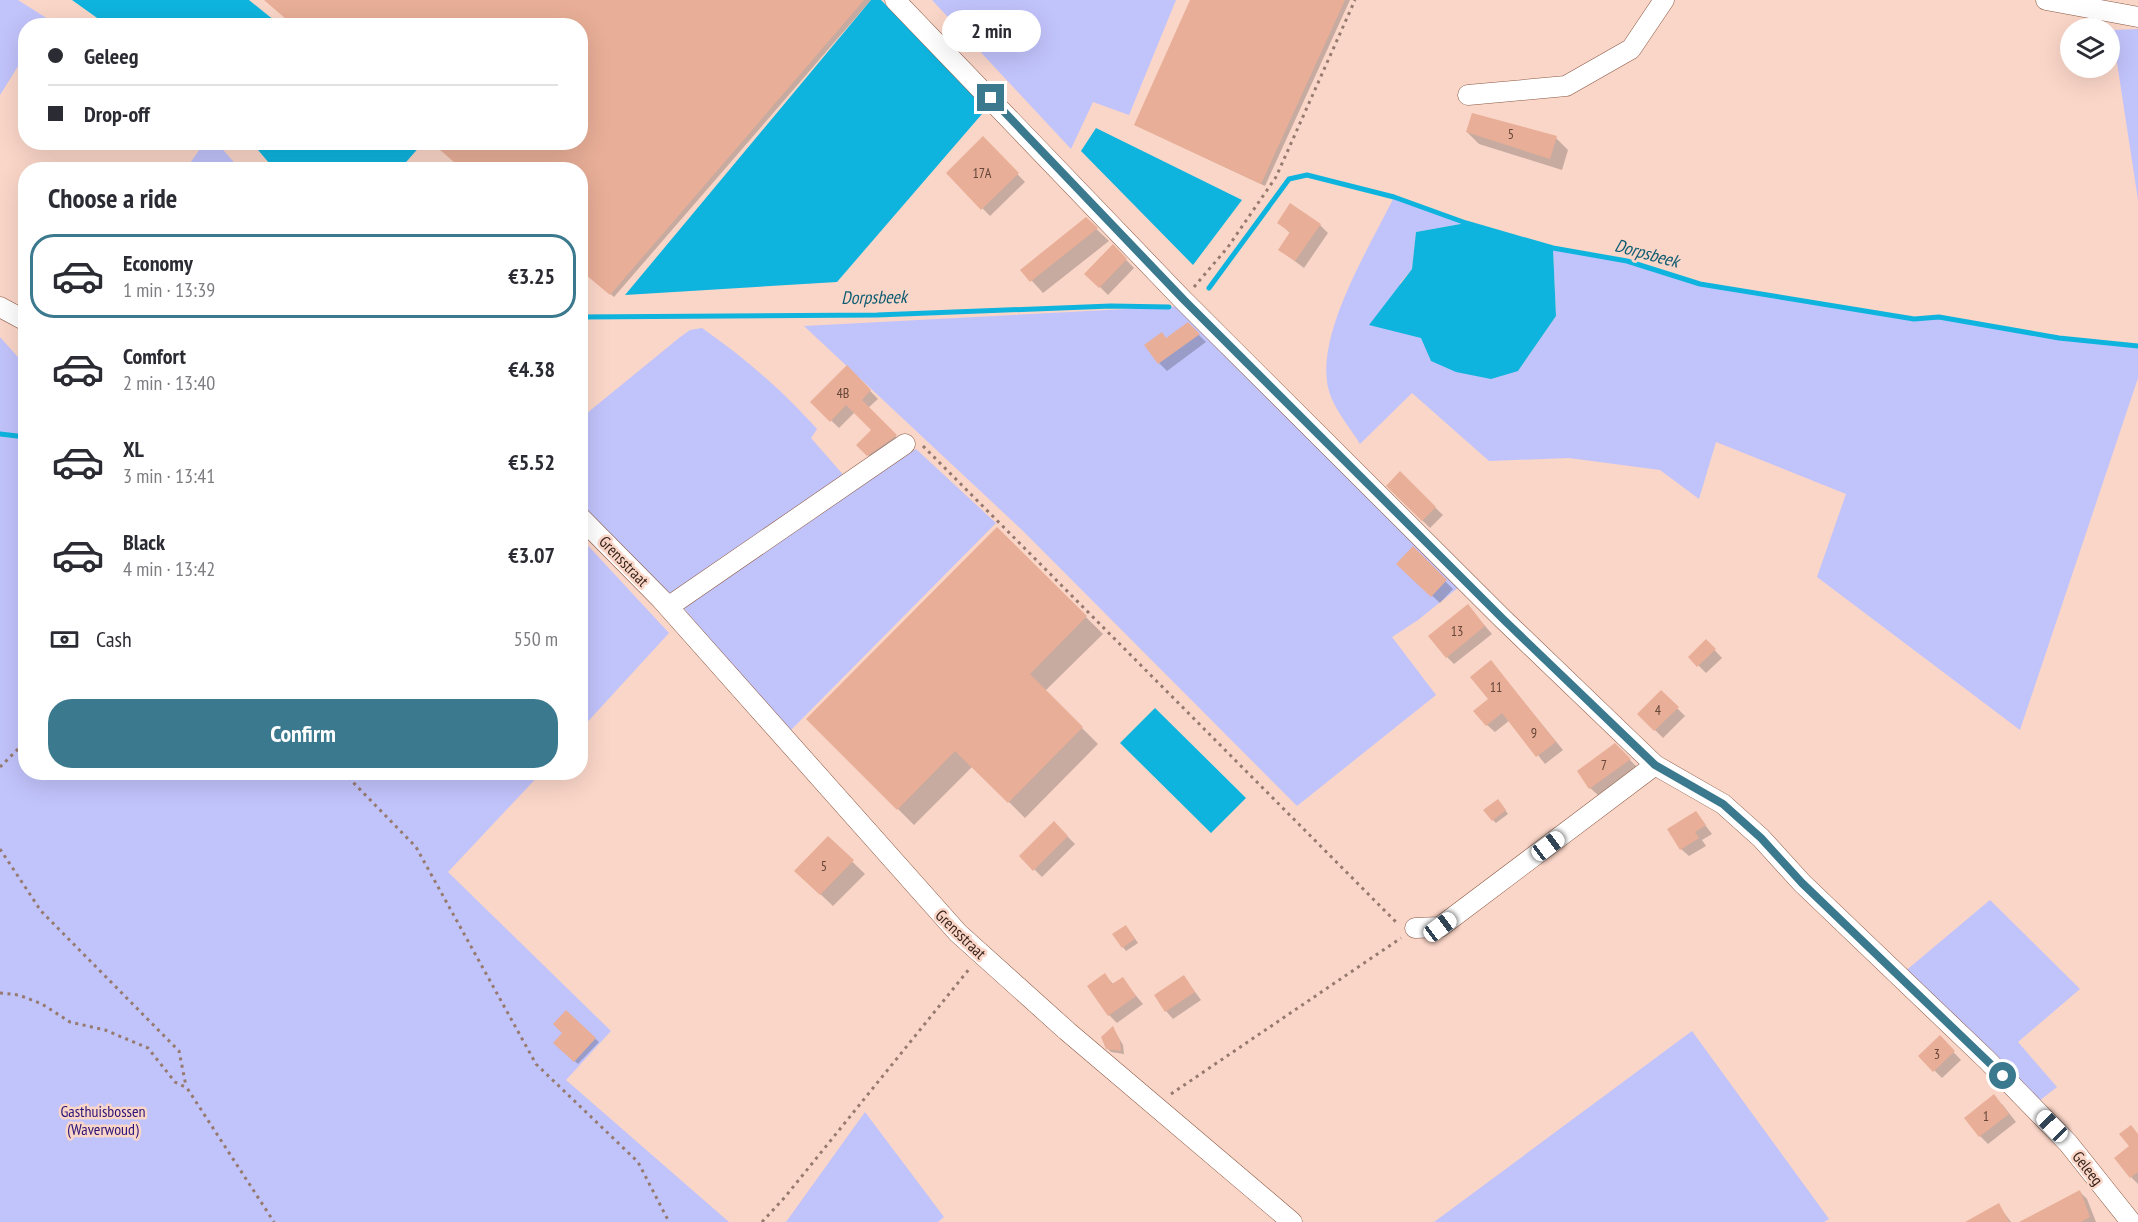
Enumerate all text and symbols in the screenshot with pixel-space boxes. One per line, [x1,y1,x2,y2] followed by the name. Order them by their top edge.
[942,11,1040,53] callout: 2 min
[971,18,1012,44] text: 2 min
[2060,18,2120,78] map controls
[2060,18,2120,78] button: layers
[84,42,138,70] text: Geleeg
[977,84,1004,111] route end
[84,100,150,128] text: Drop-off
[1508,125,1514,143] house number: 5
[973,164,992,182] house number: 17A
[48,181,177,215] text: Choose a ride
[1612,233,1684,273] water label: Dorpsbeek
[51,249,105,303] icon: car
[123,249,193,277] text: Economy
[508,262,555,290] text: €3.25
[123,277,215,303] text: 1 min · 13:39
[841,285,909,309] water label: Dorpsbeek
[51,342,105,396] icon: car
[123,342,186,370] text: Comfort
[508,355,555,383] text: €4.38
[123,370,215,396] text: 2 min · 13:40
[837,384,849,402] house number: 4B
[51,435,105,489] icon: car
[123,435,144,463] text: XL
[508,448,555,476] text: €5.52
[123,463,215,489] text: 3 min · 13:41
[51,528,105,582] icon: car
[123,528,165,556] text: Black
[595,532,653,591] street label: Grensstraat
[508,541,555,569] text: €3.07
[123,556,215,582] text: 4 min · 13:42
[1451,622,1463,640] house number: 13
[48,623,81,656] icon: cash
[96,625,132,653] text: Cash
[514,626,558,652] text: 550 m
[1490,678,1502,696] house number: 11
[48,699,558,768] button: Confirm
[1655,701,1662,719] house number: 4
[1531,724,1537,742] house number: 9
[1601,756,1607,774] house number: 7
[1528,828,1568,864] car
[821,857,827,875] house number: 5
[932,905,991,963] street label: Grensstraat
[1420,909,1460,945] car
[1934,1045,1940,1063] house number: 3
[1989,1062,2016,1089] route start
[60,1101,146,1139] park label: Gasthuisbossen (Waverwoud)
[1983,1107,1989,1125] house number: 1
[2033,1107,2071,1145] car
[2068,1147,2108,1189] street label: Geleeg

